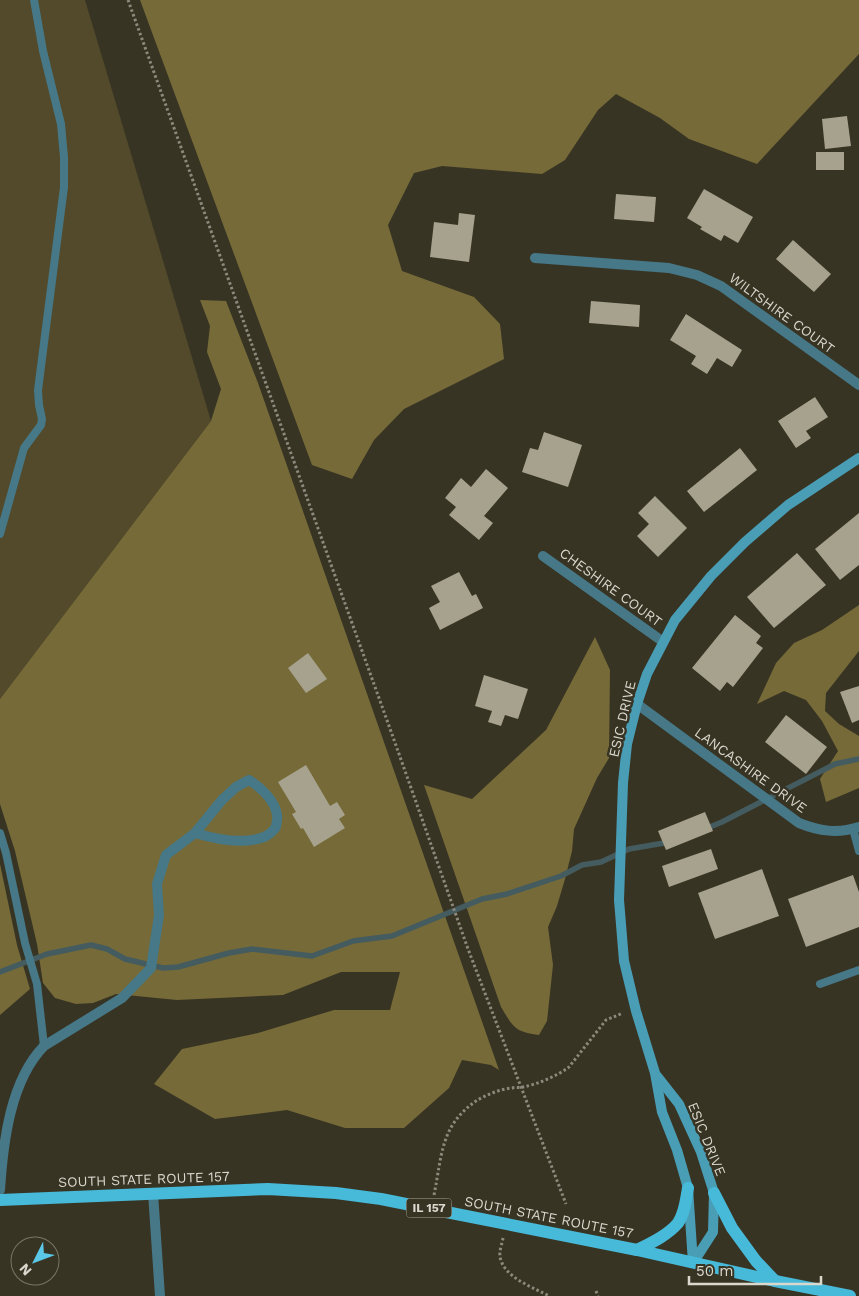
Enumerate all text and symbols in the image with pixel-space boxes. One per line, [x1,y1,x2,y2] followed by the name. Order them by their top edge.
[726,269,838,357] street label: WILTSHIRE COURT
[557,544,666,630] street label: CHESHIRE COURT
[605,679,639,759] street label: ESIC DRIVE
[692,724,810,816] street label: LANCASHIRE DRIVE
[685,1100,729,1178] street label: ESIC DRIVE
[58,1168,230,1190] street label: SOUTH STATE ROUTE 157
[463,1193,635,1241] street label: SOUTH STATE ROUTE 157
[406,1198,452,1218] road number: IL 157
[10,1236,60,1286] north arrow
[689,1254,822,1286] scale bar
[16,1260,35,1279] text: N
[696,1262,733,1280] text: 50 m

